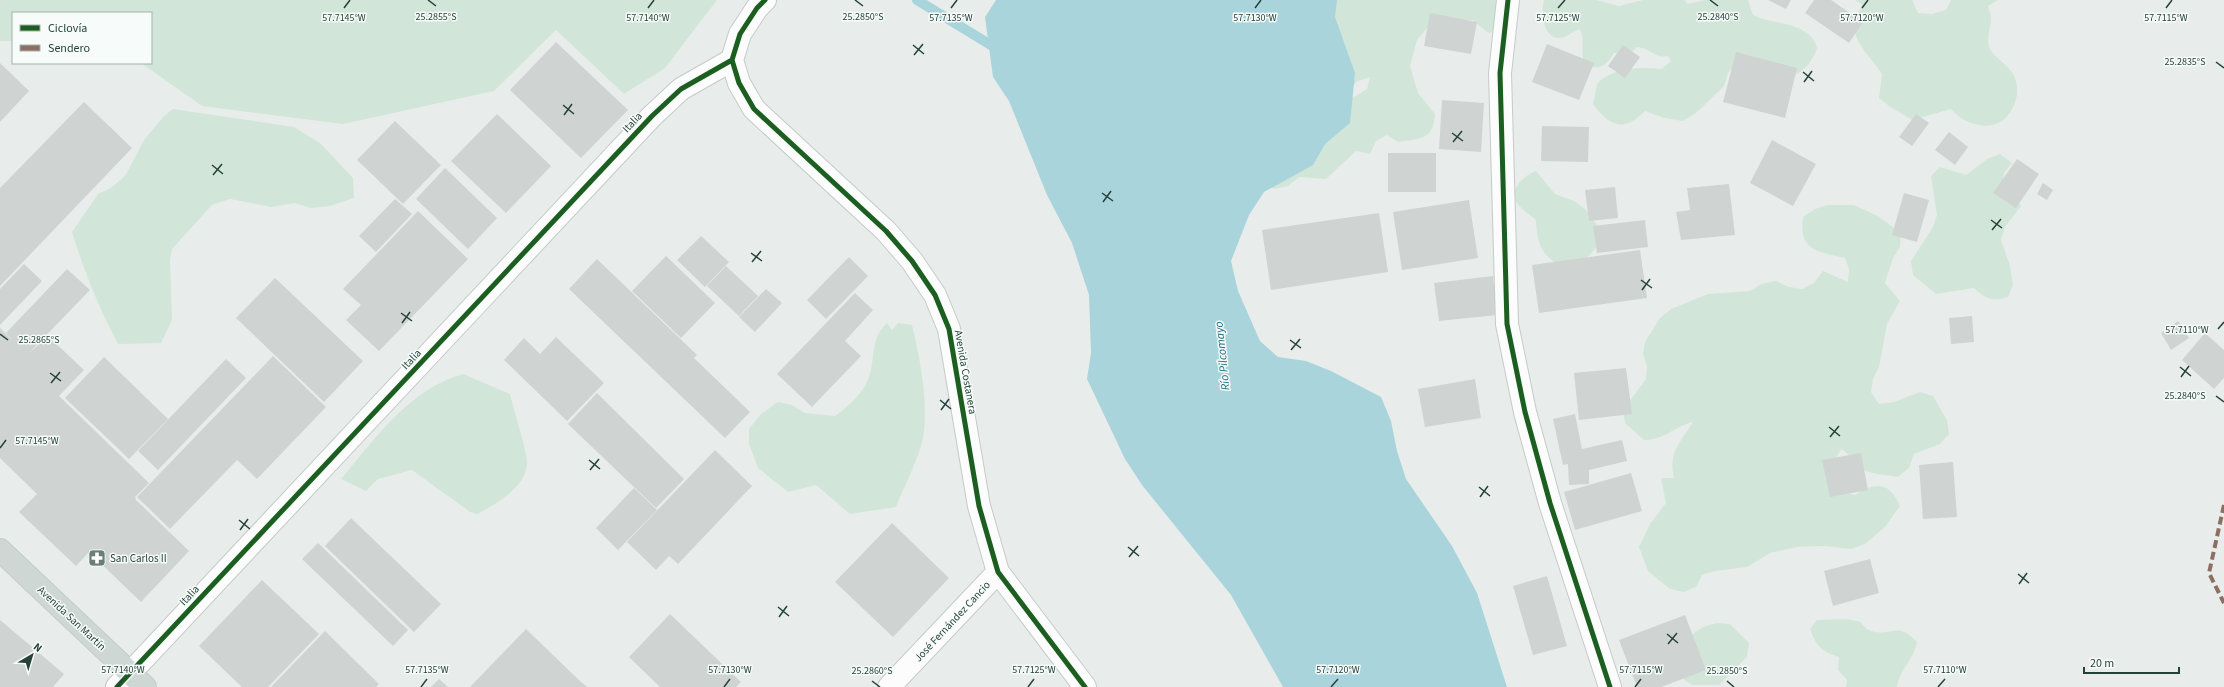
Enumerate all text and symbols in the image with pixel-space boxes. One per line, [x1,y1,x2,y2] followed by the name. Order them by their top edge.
[416,10,456,24] text: 25.2855°S
[843,10,883,24] text: 25.2850°S
[1698,10,1738,24] text: 25.2840°S
[322,11,366,25] text: 57.7145°W
[626,11,670,25] text: 57.7140°W
[929,11,973,25] text: 57.7135°W
[1233,11,1277,25] text: 57.7130°W
[1536,11,1580,25] text: 57.7125°W
[1840,11,1884,25] text: 57.7120°W
[2144,11,2188,25] text: 57.7115°W
[12,12,152,64] legend
[48,20,87,37] text: Ciclovía
[48,40,90,57] text: Sendero
[2165,55,2205,69] text: 25.2835°S
[619,109,646,136] street label: Italia
[1210,321,1235,391] water label: Río Pilcomayo
[2165,323,2209,337] text: 57.7110°W
[951,329,980,415] street label: Avenida Costanera
[19,333,59,347] text: 25.2865°S
[398,346,425,373] street label: Italia
[2165,389,2205,403] text: 25.2840°S
[15,434,59,448] text: 57.7145°W
[87,548,107,568] pharmacy icon: San Carlos II
[110,551,167,566] place label: San Carlos II
[911,578,994,665] street label: José Fernández Cancio
[176,582,203,609] street label: Italia
[34,583,109,654] street label: Avenida San Martín
[12,635,52,675] north arrow
[30,639,45,656] text: N
[2084,649,2179,675] scale bar
[2090,655,2114,672] text: 20 m
[101,663,145,677] text: 57.7140°W
[405,663,449,677] text: 57.7135°W
[708,663,752,677] text: 57.7130°W
[1012,663,1056,677] text: 57.7125°W
[1316,663,1360,677] text: 57.7120°W
[1619,663,1663,677] text: 57.7115°W
[1923,663,1967,677] text: 57.7110°W
[852,664,892,678] text: 25.2860°S
[1707,664,1747,678] text: 25.2850°S

